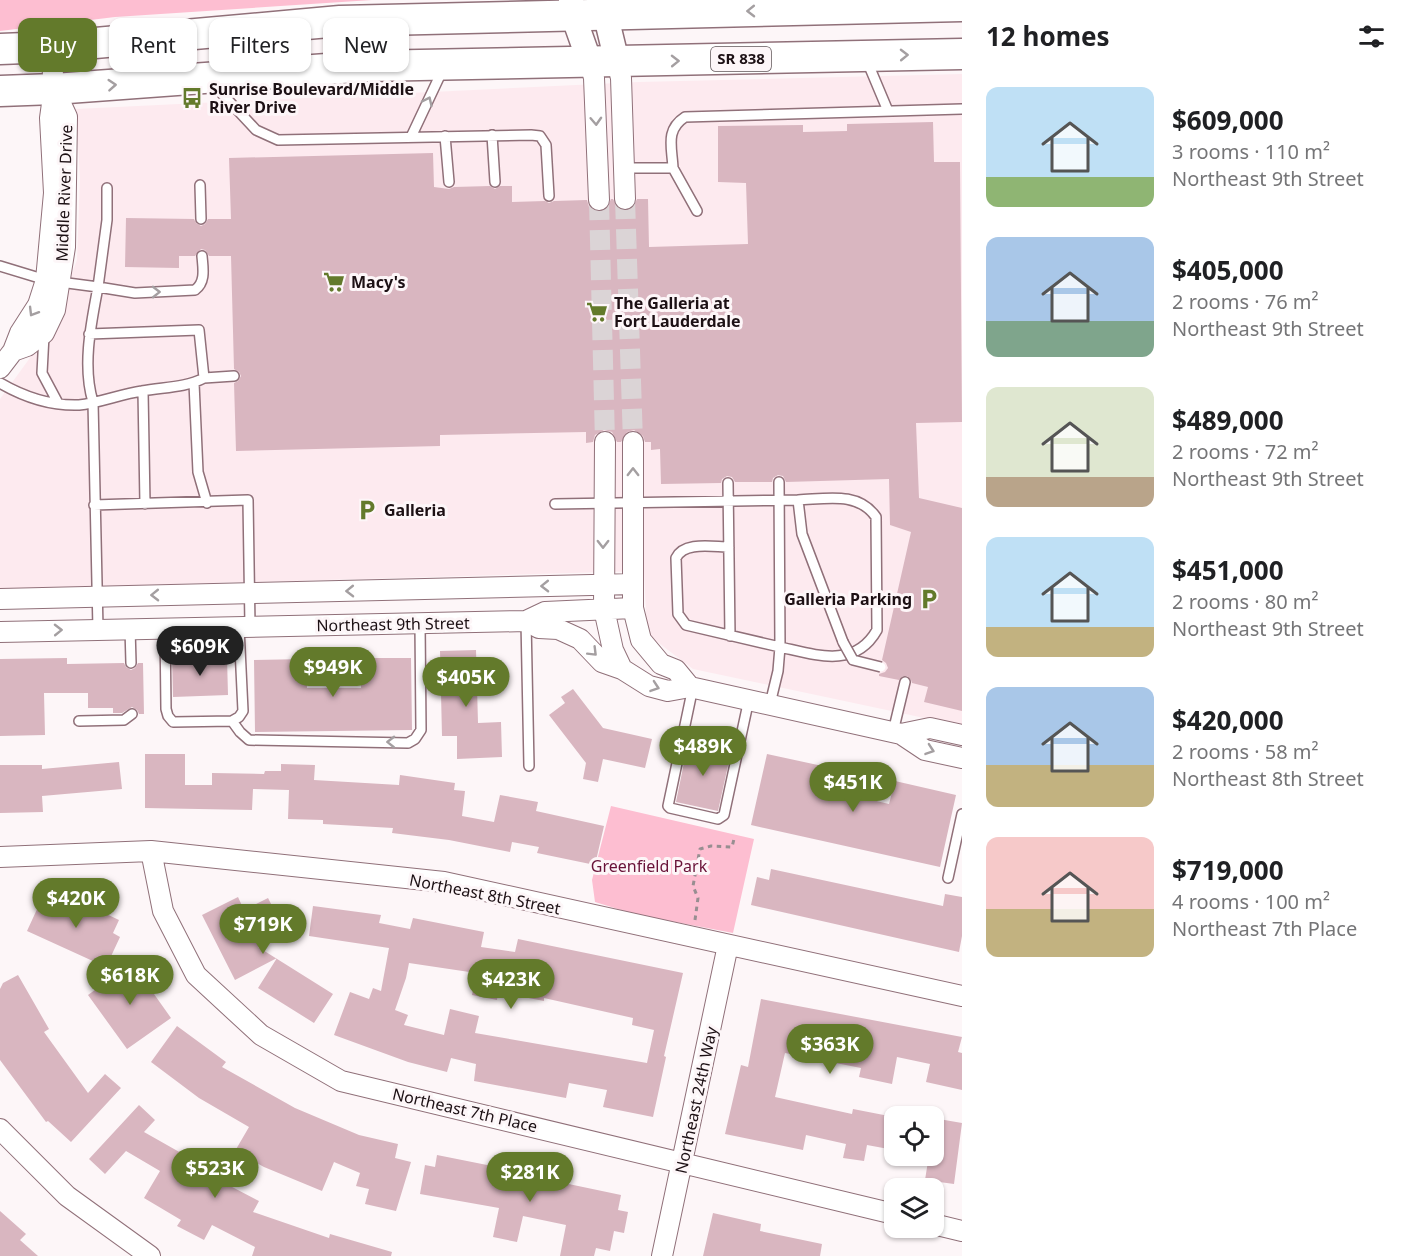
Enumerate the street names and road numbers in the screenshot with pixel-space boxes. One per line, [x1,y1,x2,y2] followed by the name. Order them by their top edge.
[711,47,771,71] road number: SR 838
[51,124,77,262] street label: Middle River Drive
[316,612,470,636] street label: Northeast 9th Street
[408,869,563,919] street label: Northeast 8th Street
[670,1024,722,1175] street label: Northeast 24th Way
[390,1083,540,1137] street label: Northeast 7th Place

